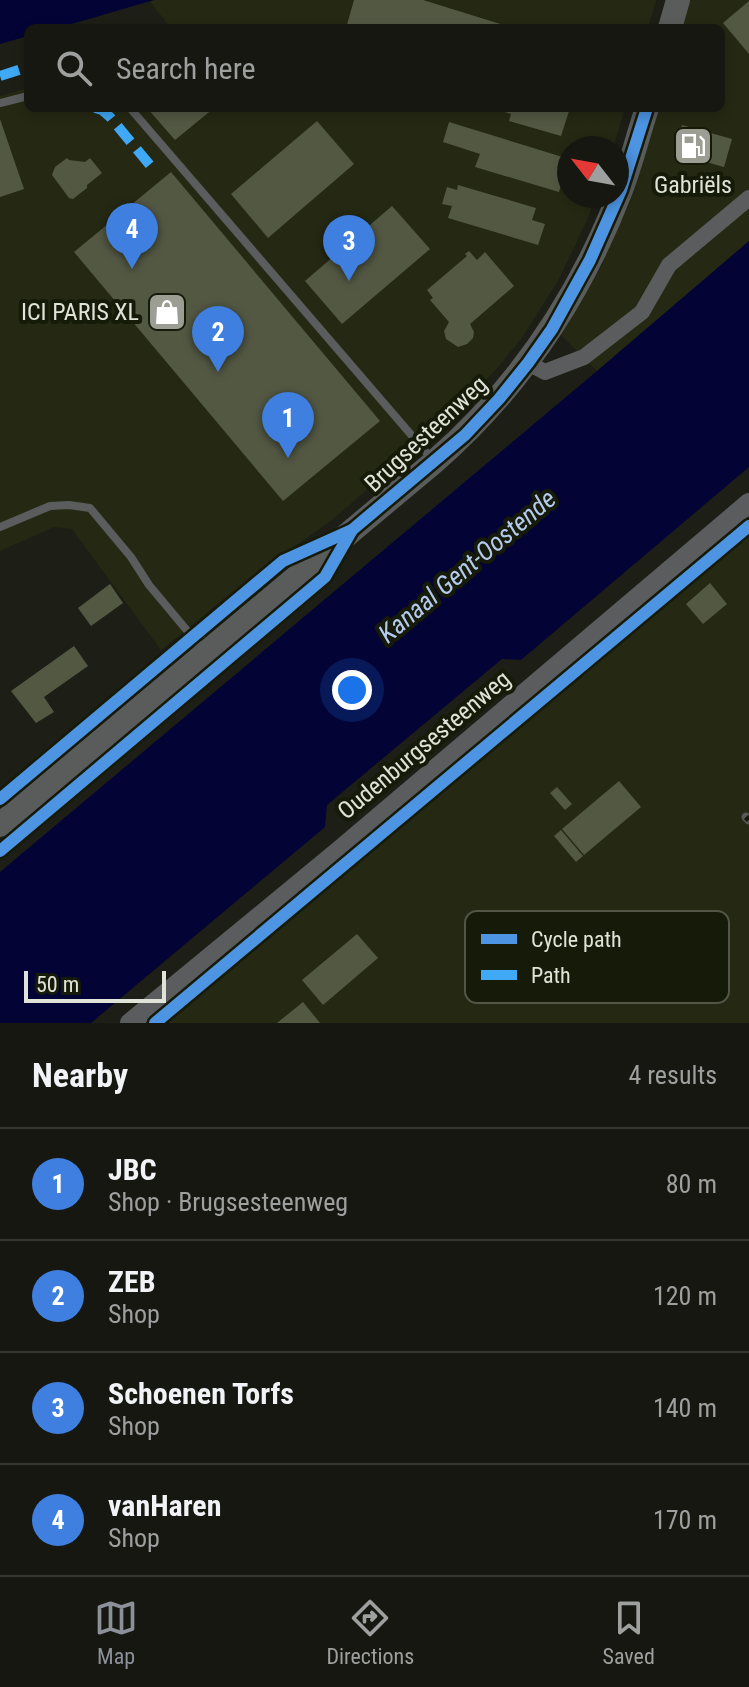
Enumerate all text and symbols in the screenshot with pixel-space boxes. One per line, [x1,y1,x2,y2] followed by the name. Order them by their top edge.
[24,24,725,112] search box
[52,46,96,90] icon: search
[116,51,256,86] text: Search here
[672,125,714,167] fuel station icon: Gabriëls
[557,136,629,208] north arrow
[654,171,732,199] place label: Gabriëls
[106,203,158,269] pin: 4
[323,215,375,281] pin: 3
[146,291,188,333] shop icon: ICI PARIS XL
[21,298,139,326] place label: ICI PARIS XL
[192,306,244,372] pin: 2
[359,370,493,498] street label: Brugsesteenweg
[262,392,314,458] pin: 1
[372,483,562,649] water label: Kanaal Gent-Oostende
[332,665,516,825] street label: Oudenburgsesteenweg
[332,670,372,710] your location
[465,911,729,1003] legend
[531,927,622,952] text: Cycle path
[531,963,571,988] text: Path
[24,967,166,1003] scale bar
[36,972,79,997] text: 50 m
[32,1055,128,1095] text: Nearby
[628,1060,717,1090] text: 4 results
[108,1152,157,1187] text: JBC
[51,1169,65,1199] text: 1
[666,1169,717,1199] text: 80 m
[108,1187,348,1217] text: Shop · Brugsesteenweg
[108,1264,155,1299] text: ZEB
[51,1281,65,1311] text: 2
[653,1281,717,1311] text: 120 m
[108,1299,160,1329] text: Shop
[108,1376,294,1411] text: Schoenen Torfs
[51,1393,65,1423] text: 3
[653,1393,717,1423] text: 140 m
[108,1411,160,1441] text: Shop
[108,1488,221,1523] text: vanHaren
[51,1505,65,1535] text: 4
[653,1505,717,1535] text: 170 m
[108,1523,160,1553] text: Shop
[94,1596,138,1669] tab: Map
[326,1596,414,1669] tab: Directions
[603,1596,655,1669] tab: Saved

